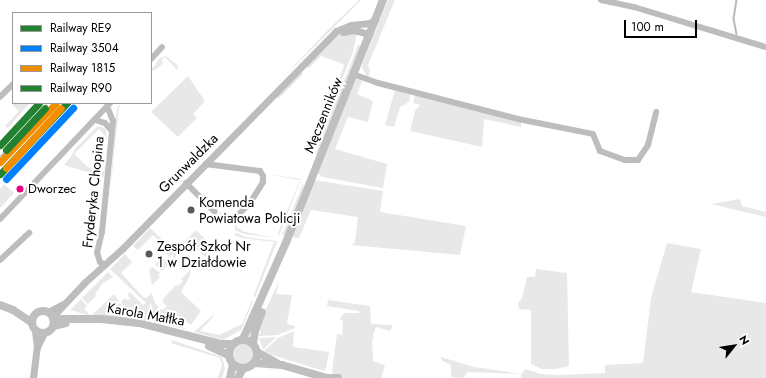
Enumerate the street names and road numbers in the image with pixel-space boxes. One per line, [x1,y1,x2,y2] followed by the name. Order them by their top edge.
[300,75,346,155] street label: Męczenników
[155,130,221,196] street label: Grunwaldzka
[79,135,107,249] street label: Fryderyka Chopina
[106,299,186,329] street label: Karola Małłka

